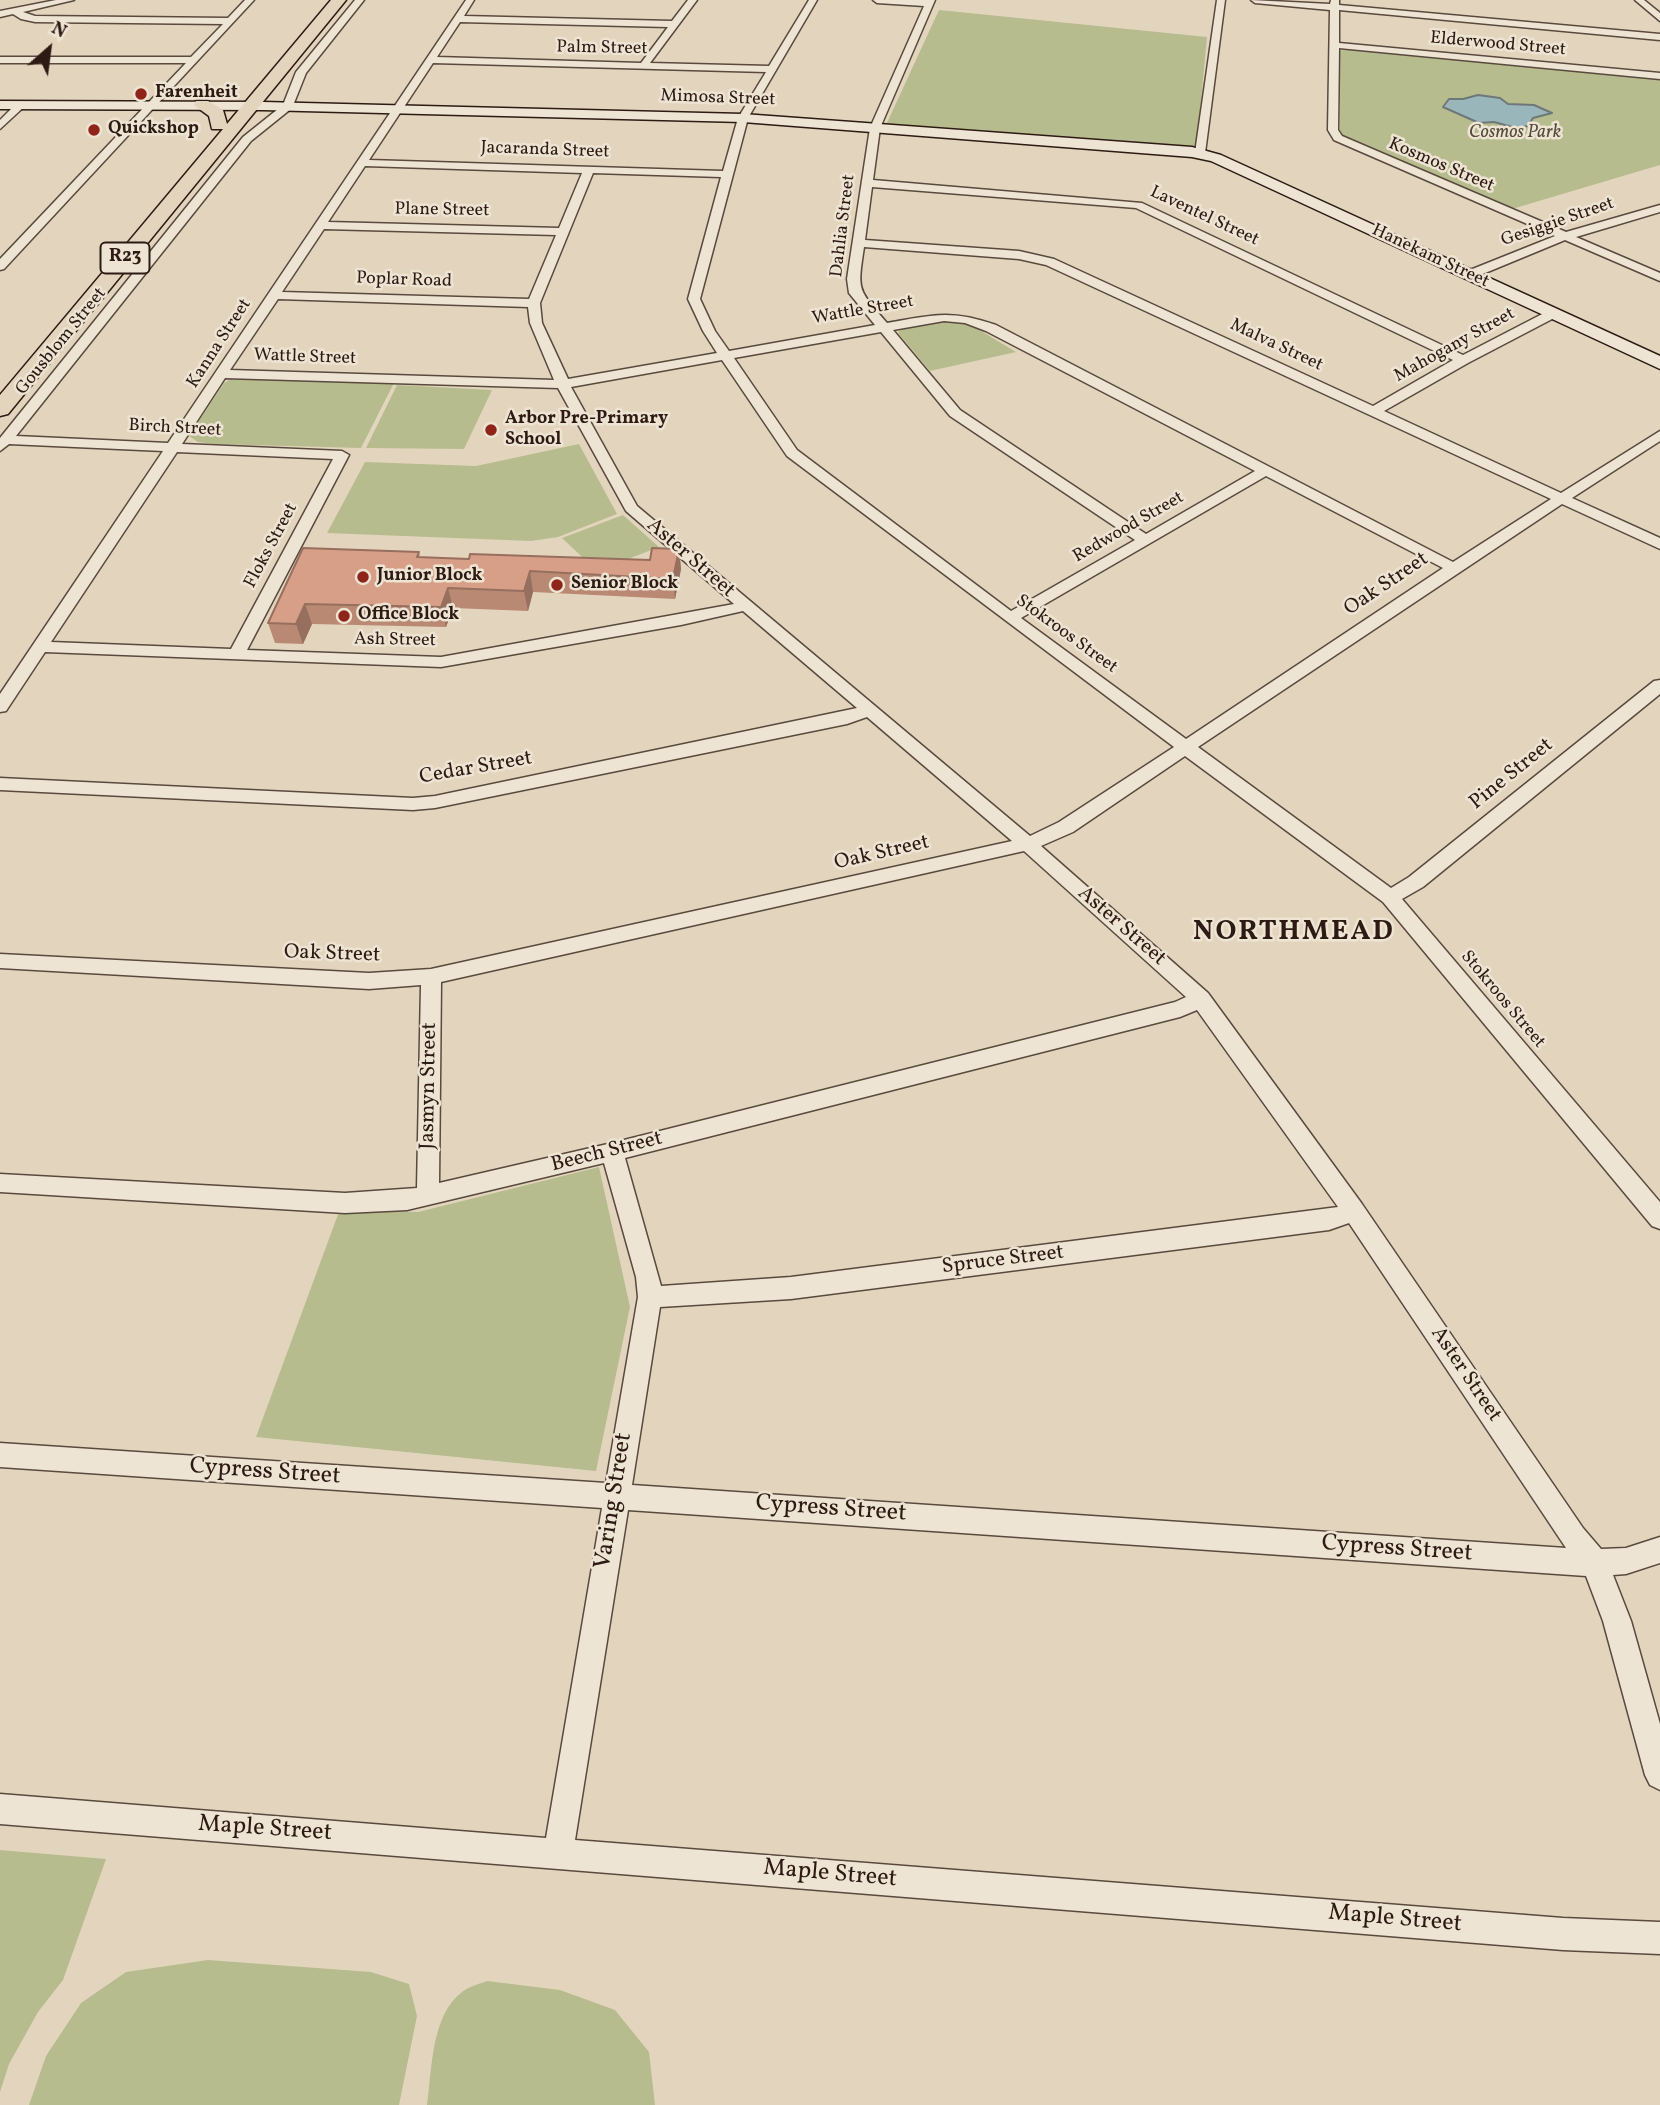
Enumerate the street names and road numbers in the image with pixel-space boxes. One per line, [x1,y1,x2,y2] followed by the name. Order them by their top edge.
[1429,28,1567,62] street label: Elderwood Street
[556,37,648,61] street label: Palm Street
[660,86,776,112] street label: Mimosa Street
[1385,134,1497,198] street label: Kosmos Street
[480,138,610,164] street label: Jacaranda Street
[827,173,861,279] street label: Dahlia Street
[1146,182,1262,252] street label: Laventel Street
[1499,194,1617,252] street label: Gesiggie Street
[394,199,490,223] street label: Plane Street
[1368,220,1492,294] street label: Hanekam Street
[100,242,150,274] road number: R23
[356,269,452,293] street label: Poplar Road
[12,284,112,400] street label: Gousblom Street
[811,291,915,331] street label: Wattle Street
[183,295,257,393] street label: Kanna Street
[1391,304,1519,388] street label: Mahogany Street
[1226,315,1326,377] street label: Malva Street
[253,345,357,371] street label: Wattle Street
[128,416,222,442] street label: Birch Street
[1070,488,1188,568] street label: Redwood Street
[241,500,303,592] street label: Floks Street
[641,514,739,604] street label: Aster Street
[1340,548,1434,622] street label: Oak Street
[1011,591,1121,679] street label: Stokroos Street
[354,629,436,653] street label: Ash Street
[1465,734,1559,816] street label: Pine Street
[418,747,534,791] street label: Cedar Street
[832,831,932,877] street label: Oak Street
[1072,882,1170,972] street label: Aster Street
[283,941,381,969] street label: Oak Street
[1455,947,1549,1053] street label: Stokroos Street
[416,1022,444,1150] street label: Jasmyn Street
[549,1127,665,1179] street label: Beech Street
[940,1241,1066,1281] street label: Spruce Street
[1424,1323,1506,1427] street label: Aster Street
[590,1431,640,1571] street label: Varing Street
[189,1453,341,1493] street label: Cypress Street
[755,1490,907,1530] street label: Cypress Street
[1321,1530,1473,1570] street label: Cypress Street
[197,1811,333,1849] street label: Maple Street
[762,1855,898,1895] street label: Maple Street
[1327,1900,1463,1940] street label: Maple Street

